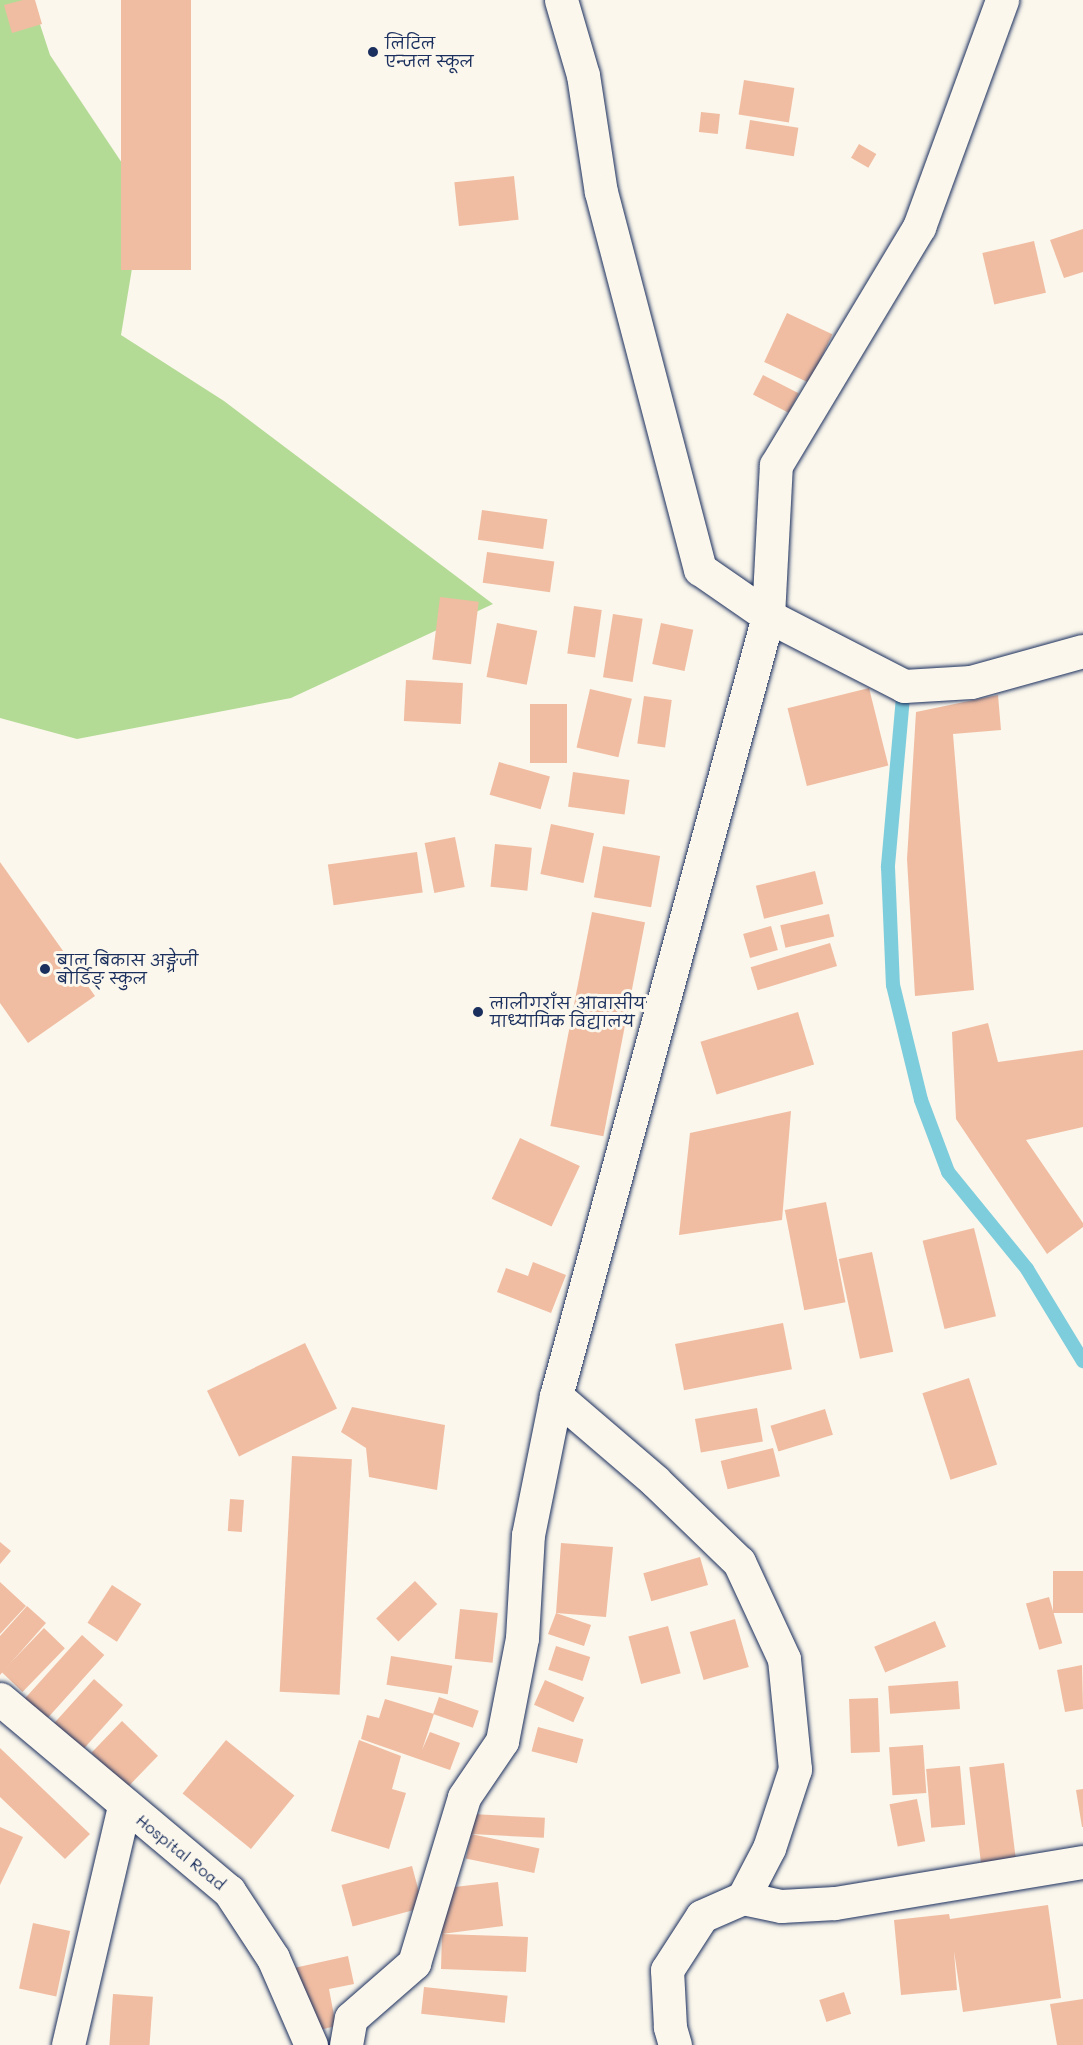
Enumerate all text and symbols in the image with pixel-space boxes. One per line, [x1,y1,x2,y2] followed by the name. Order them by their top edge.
[385,33,474,71] place label: लिटिल एन्जल स्कूल
[366,45,380,59] marker: लिटिल एन्जल स्कूल
[57,950,198,988] place label: बाल बिकास अङ्ग्रेजी बोर्डिङ् स्कुल
[38,962,52,976] marker: बाल बिकास अङ्ग्रेजी बोर्डिङ् स्कुल
[490,993,645,1031] place label: लालीगुराँस आवासीय माध्यामिक विद्यालय
[471,1005,485,1019] marker: लालीगुराँस आवासीय माध्यामिक विद्यालय
[132,1810,230,1894] street label: Hospital Road

